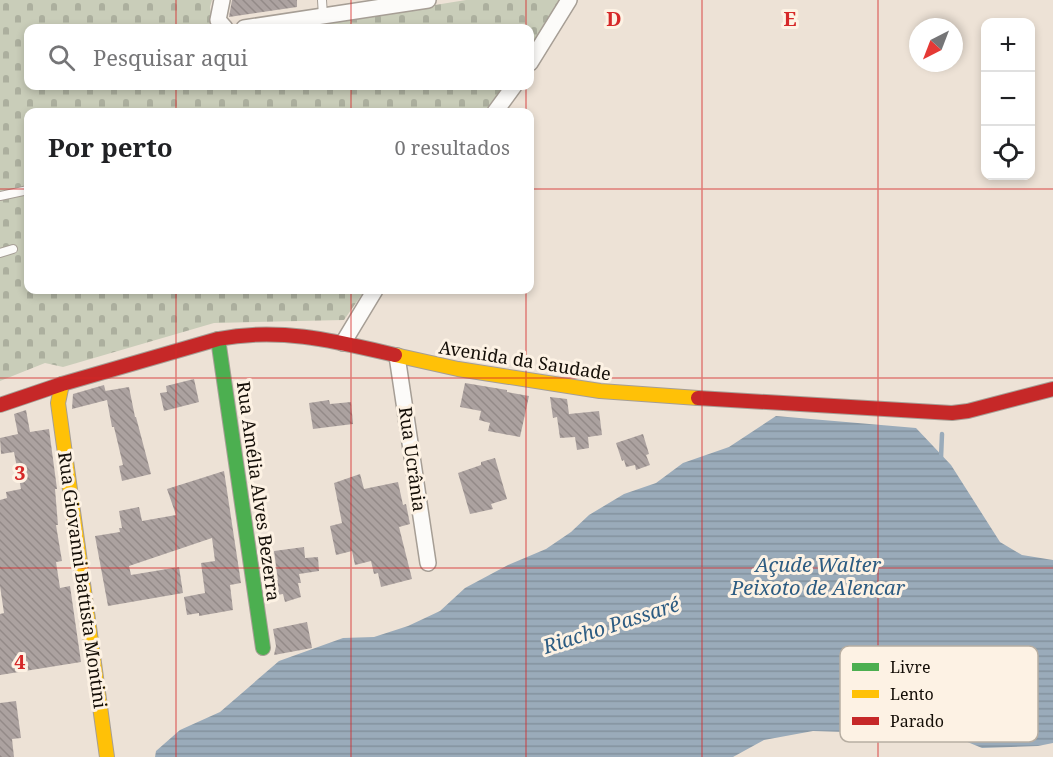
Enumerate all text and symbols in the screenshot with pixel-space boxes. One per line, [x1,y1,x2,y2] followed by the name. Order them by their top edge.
[606,5,622,32] text: D
[783,5,797,32] text: E
[909,18,963,72] north arrow
[981,18,1035,180] map controls
[981,18,1035,72] button: +
[24,24,534,90] search box
[45,41,78,74] icon: search
[93,42,248,72] text: Pesquisar aqui
[981,72,1035,126] button: −
[981,126,1035,180] button: locate
[48,129,173,165] text: Por perto
[394,134,510,161] text: 0 resultados
[437,335,613,385] street label: Avenida da Saudade
[232,380,286,602] street label: Rua Amélia Alves Bezerra
[394,405,432,513] street label: Rua Ucrânia
[53,450,113,710] street label: Rua Giovanni Battista Montini
[14,459,26,486] text: 3
[730,551,906,601] water label: Açude Walter Peixoto de Alencar
[538,590,684,660] water label: Riacho Passaré
[840,646,1038,742] legend
[14,648,26,675] text: 4
[890,656,930,678] text: Livre
[890,683,934,705] text: Lento
[890,710,944,732] text: Parado

